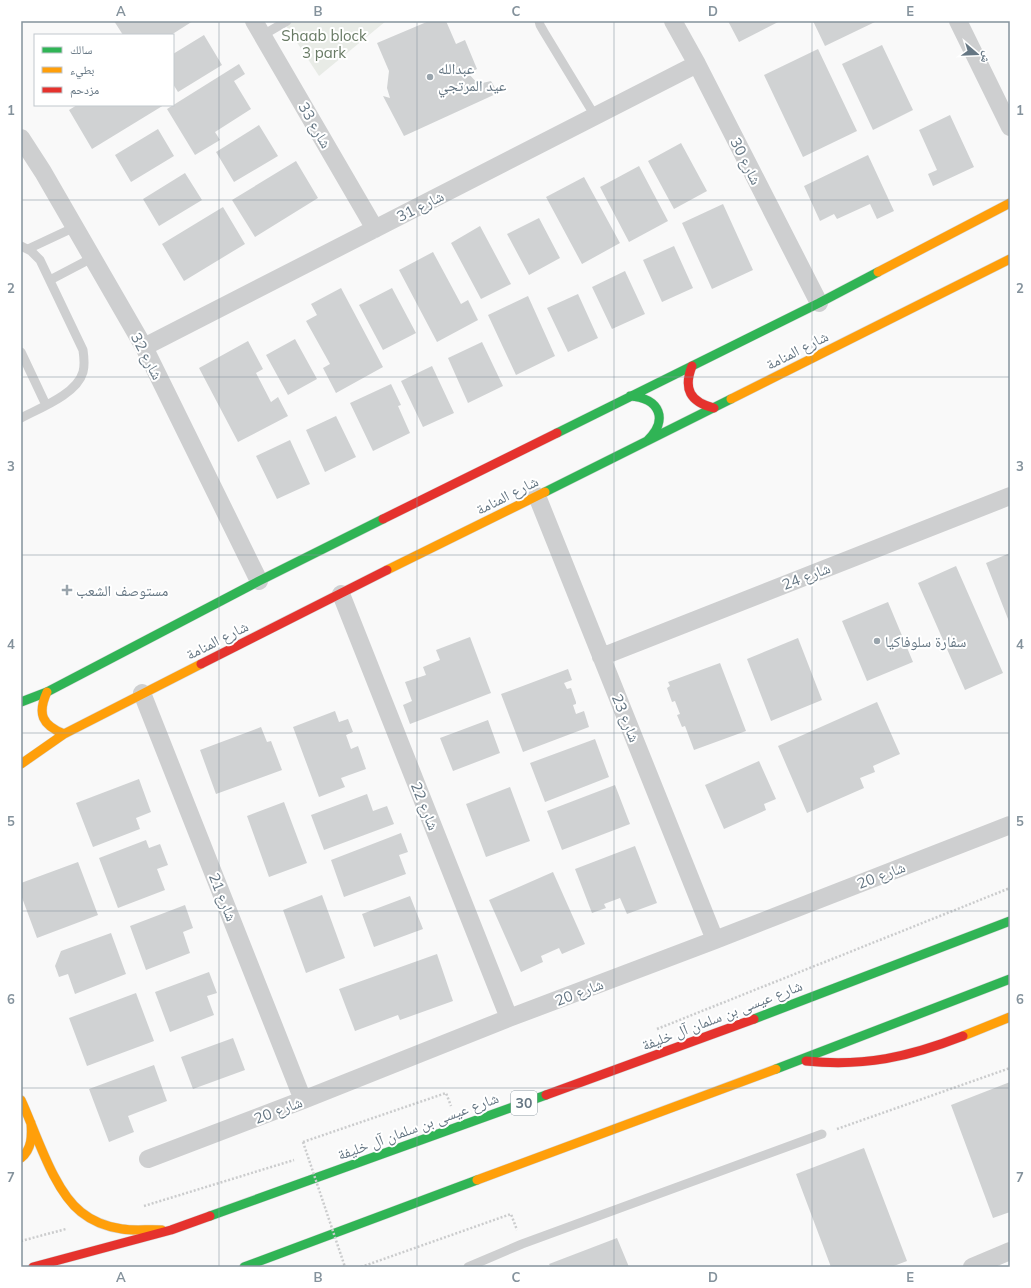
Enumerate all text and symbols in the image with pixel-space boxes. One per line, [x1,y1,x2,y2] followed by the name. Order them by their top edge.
[116,3,126,19] text: A
[314,3,323,19] text: B
[512,3,521,19] text: C
[708,3,718,19] text: D
[906,3,914,19] text: E
[281,26,367,62] park label: Shaab block 3 park
[34,34,174,106] legend
[957,34,997,74] north arrow
[70,42,92,57] text: سالك
[977,49,995,65] text: ش
[438,59,507,97] place label: عبدالله عيد المرتجي
[70,62,94,80] text: بطيء
[425,72,435,82] marker: عبدالله عيد المرتجي
[70,82,99,98] text: مزدحم
[293,98,336,152] street label: شارع 33
[7,102,15,118] text: 1
[1016,102,1024,118] text: 1
[725,134,766,188] street label: شارع 30
[393,186,447,227] street label: شارع 31
[7,280,15,296] text: 2
[1016,280,1024,296] text: 2
[763,326,832,375] street label: شارع المنامة
[126,329,167,383] street label: شارع 32
[7,458,15,474] text: 3
[1016,458,1024,474] text: 3
[473,471,542,520] street label: شارع المنامة
[779,558,833,595] street label: شارع 24
[76,581,168,600] place label: مستوصف الشعب
[61,584,73,596] marker: مستوصف الشعب
[183,616,252,665] street label: شارع المنامة
[885,632,967,651] place label: سفارة سلوفاكيا
[7,636,15,652] text: 4
[872,636,882,646] marker: سفارة سلوفاكيا
[1016,636,1024,652] text: 4
[607,691,644,745] street label: شارع 23
[406,779,443,833] street label: شارع 22
[7,813,15,829] text: 5
[1016,813,1024,829] text: 5
[854,857,908,894] street label: شارع 20
[204,870,241,924] street label: شارع 21
[552,974,606,1011] street label: شارع 20
[639,976,805,1055] street label: شارع عيسى بن سلمان آل خليفة
[7,991,15,1007] text: 6
[1016,991,1024,1007] text: 6
[335,1088,502,1165] street label: شارع عيسى بن سلمان آل خليفة
[511,1091,537,1115] road number: 30
[251,1092,305,1129] street label: شارع 20
[7,1169,15,1185] text: 7
[1016,1169,1024,1185] text: 7
[116,1269,126,1285] text: A
[314,1269,323,1285] text: B
[512,1269,521,1285] text: C
[708,1269,718,1285] text: D
[906,1269,914,1285] text: E

